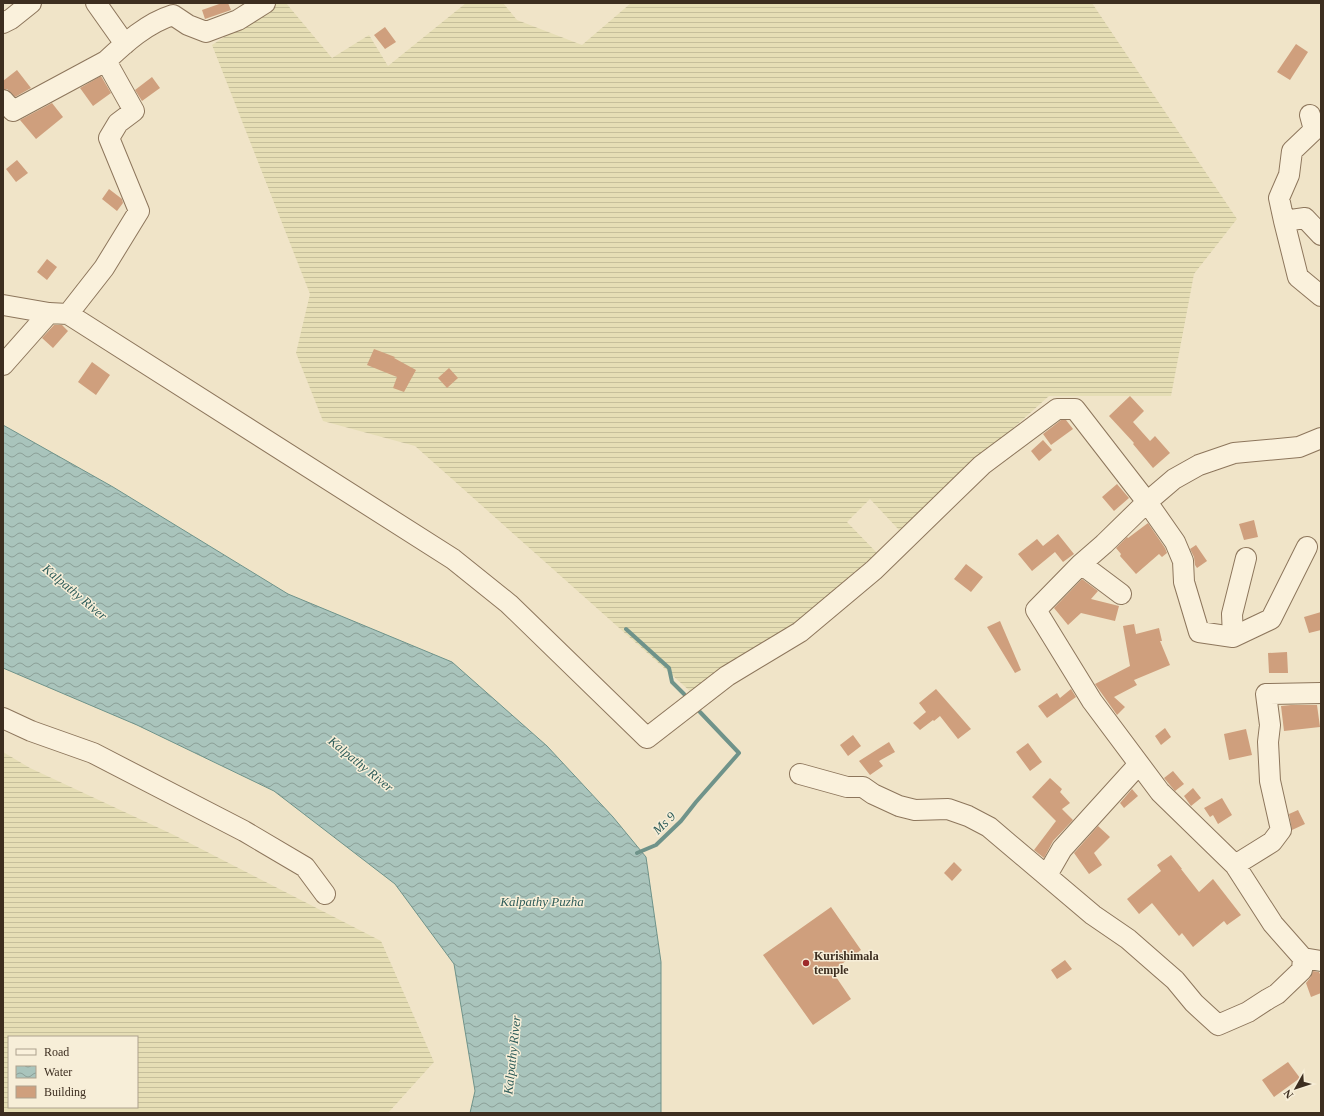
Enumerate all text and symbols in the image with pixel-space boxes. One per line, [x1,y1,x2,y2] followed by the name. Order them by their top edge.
[39,560,111,624] water label: Kalpathy River
[325,733,397,795] water label: Kalpathy River
[649,808,679,838] water label: Ms 9
[499,894,584,909] water label: Kalpathy Puzha
[814,949,879,977] place label: Kurishimala temple
[801,958,811,968] marker: Kurishimala temple
[500,1014,524,1096] water label: Kalpathy River
[8,1036,138,1108] legend
[44,1045,69,1059] text: Road
[44,1065,72,1079] text: Water
[1276,1068,1316,1108] north arrow
[44,1085,86,1099] text: Building
[1281,1087,1295,1101] text: N

